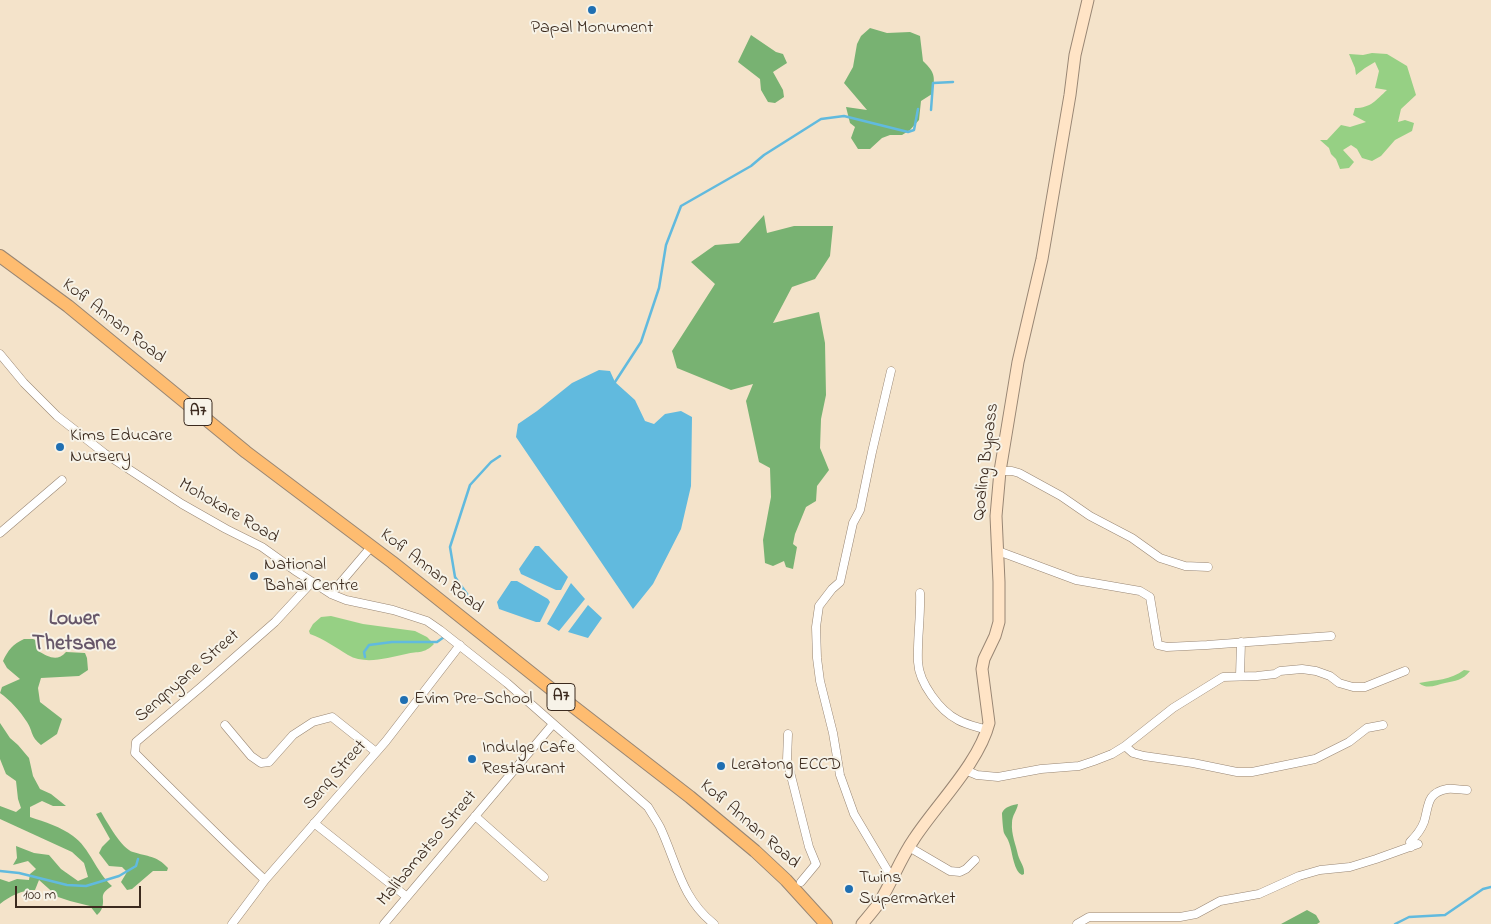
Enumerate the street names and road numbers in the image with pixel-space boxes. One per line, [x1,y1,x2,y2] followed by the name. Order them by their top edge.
[57,275,169,369] street label: Kofi Annan Road
[184,398,212,426] road number: A7
[969,402,1005,522] street label: Qoaling Bypass
[174,475,282,549] street label: Mohokare Road
[375,525,487,619] street label: Kofi Annan Road
[131,626,245,728] street label: Senqnyane Street
[547,684,575,710] road number: A7
[300,737,372,815] street label: Senq Street
[695,776,803,874] street label: Kofi Annan Road
[373,787,483,911] street label: Malibamatso Street

